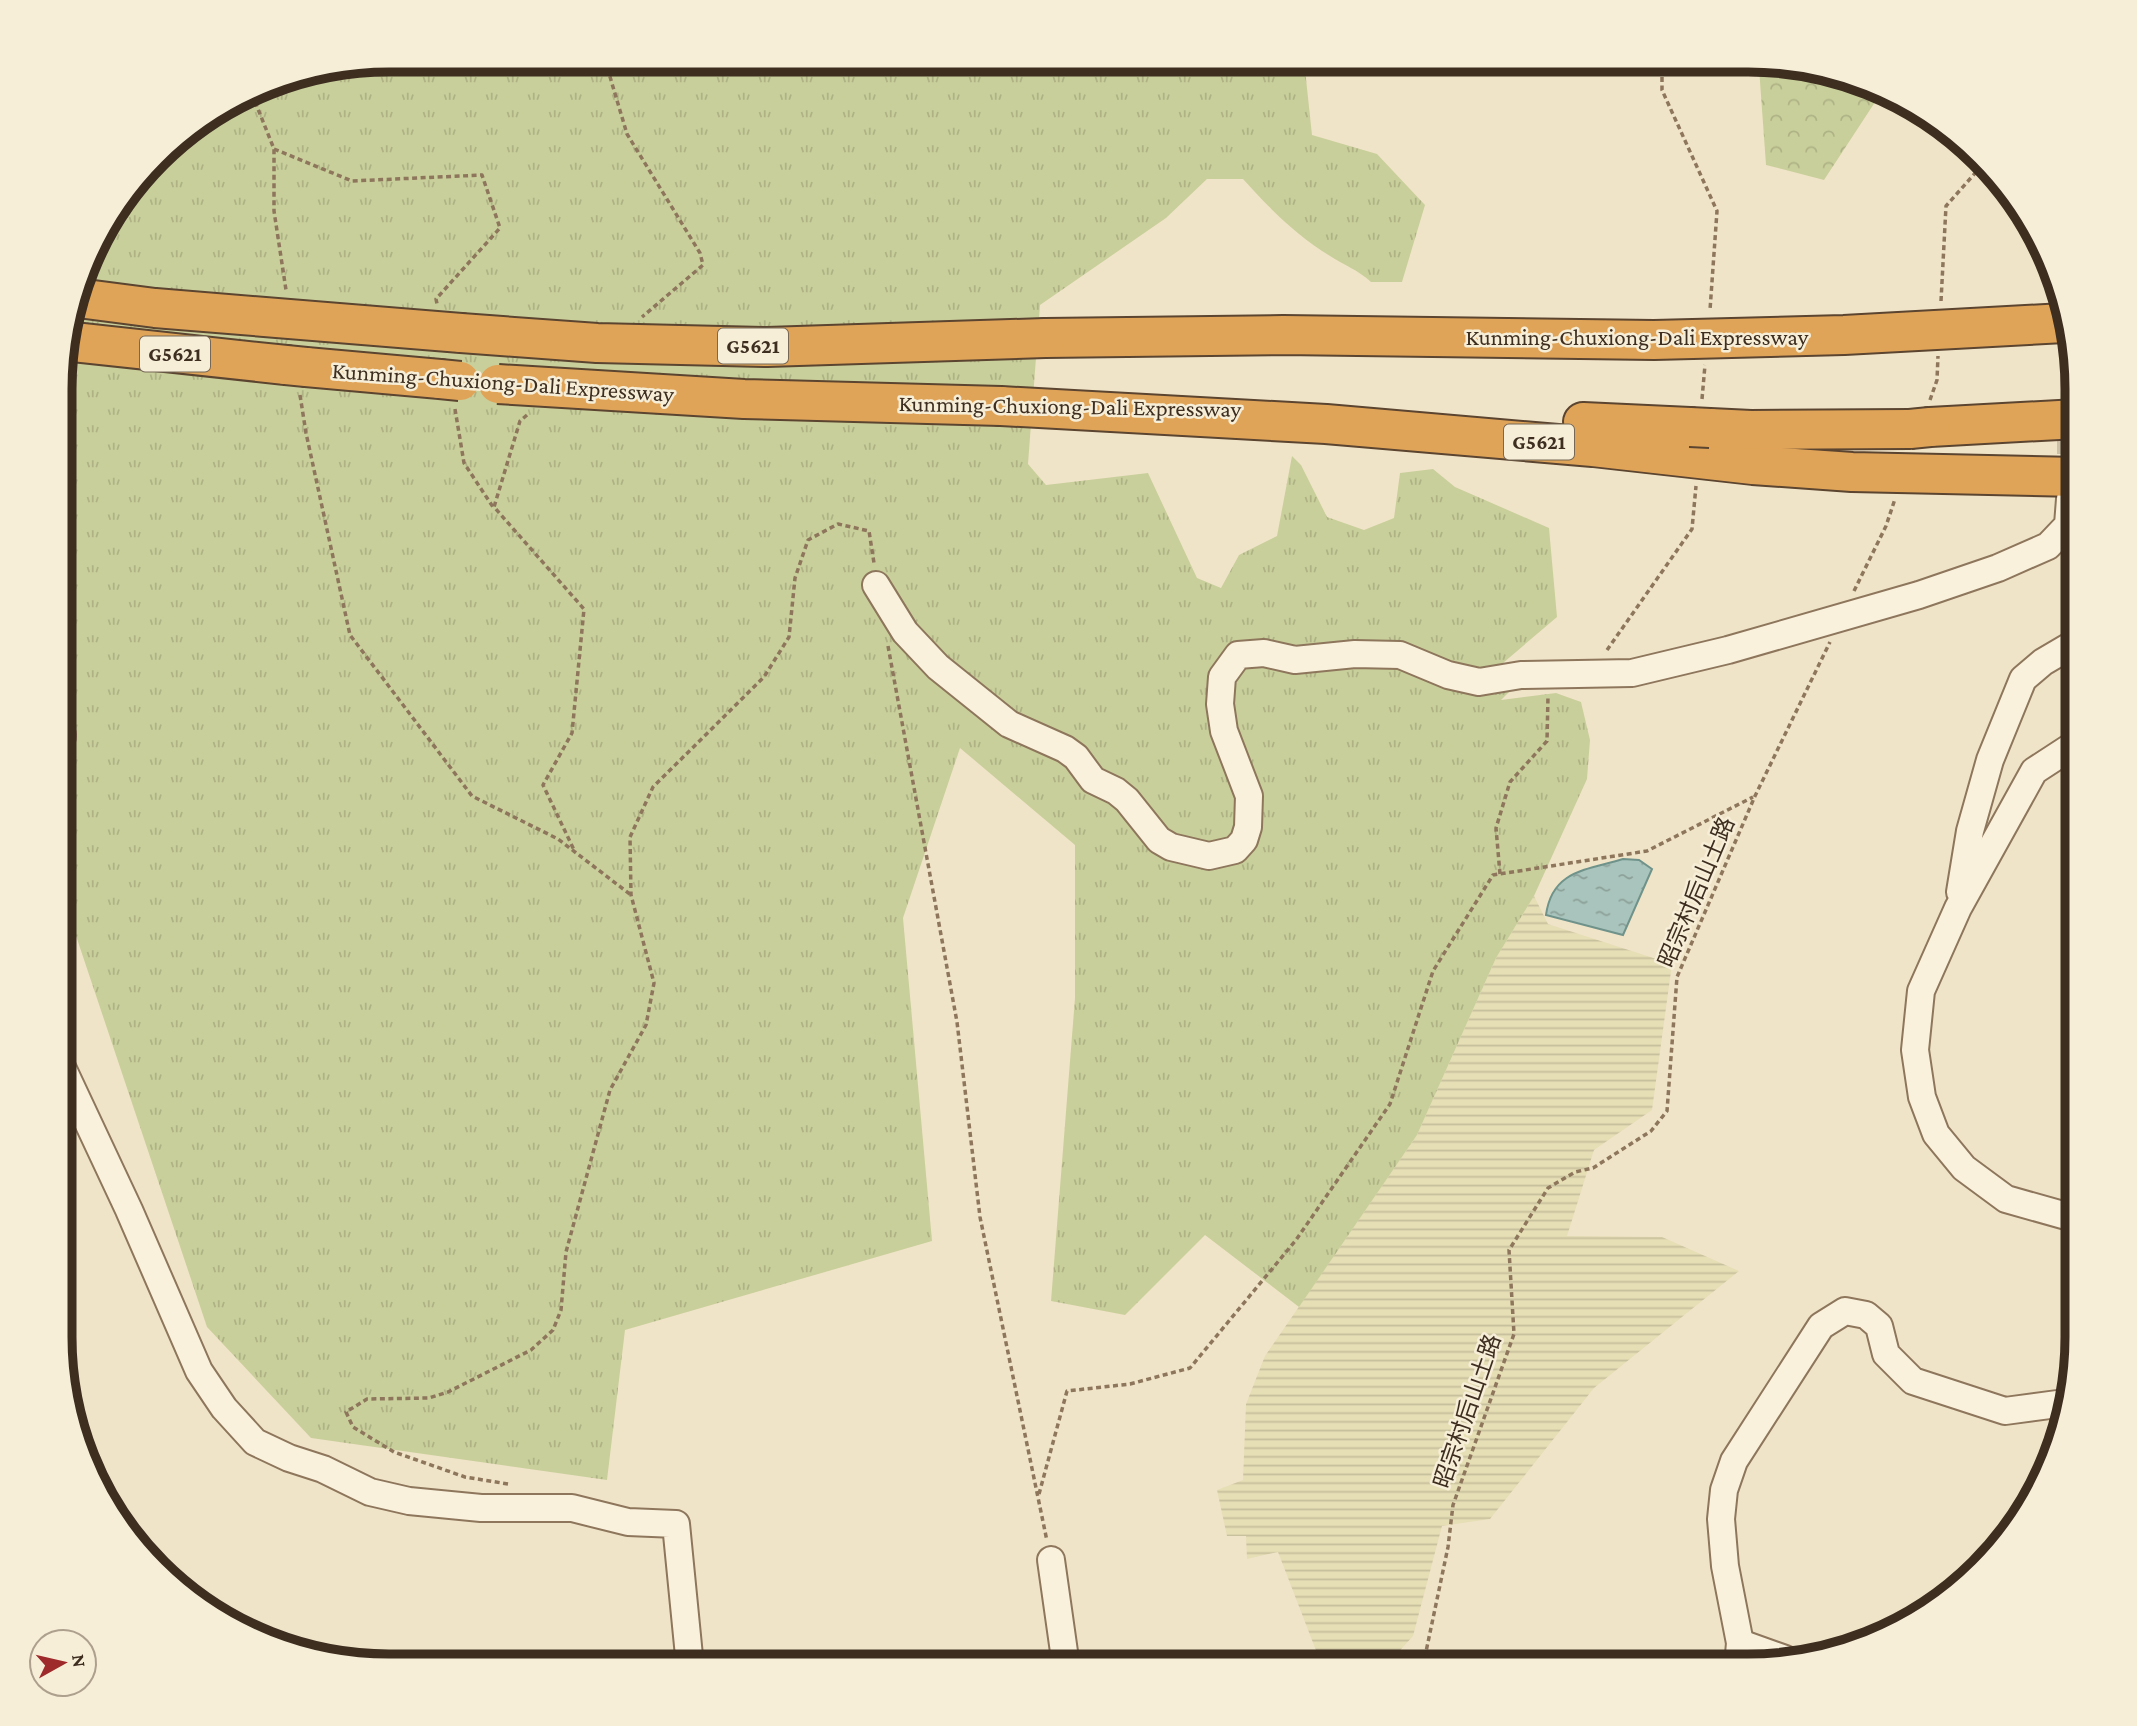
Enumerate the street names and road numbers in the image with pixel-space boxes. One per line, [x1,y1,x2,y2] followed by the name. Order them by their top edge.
[1466,324,1809,350] street label: Kunming-Chuxiong-Dali Expressway
[718,328,788,364] road number: G5621
[140,336,210,372] road number: G5621
[331,357,675,407] street label: Kunming-Chuxiong-Dali Expressway
[898,390,1242,422] street label: Kunming-Chuxiong-Dali Expressway
[1504,424,1574,460] road number: G5621
[1653,813,1739,971] street label: 昭宗村后山土路
[1429,1331,1505,1491] street label: 昭宗村后山土路

